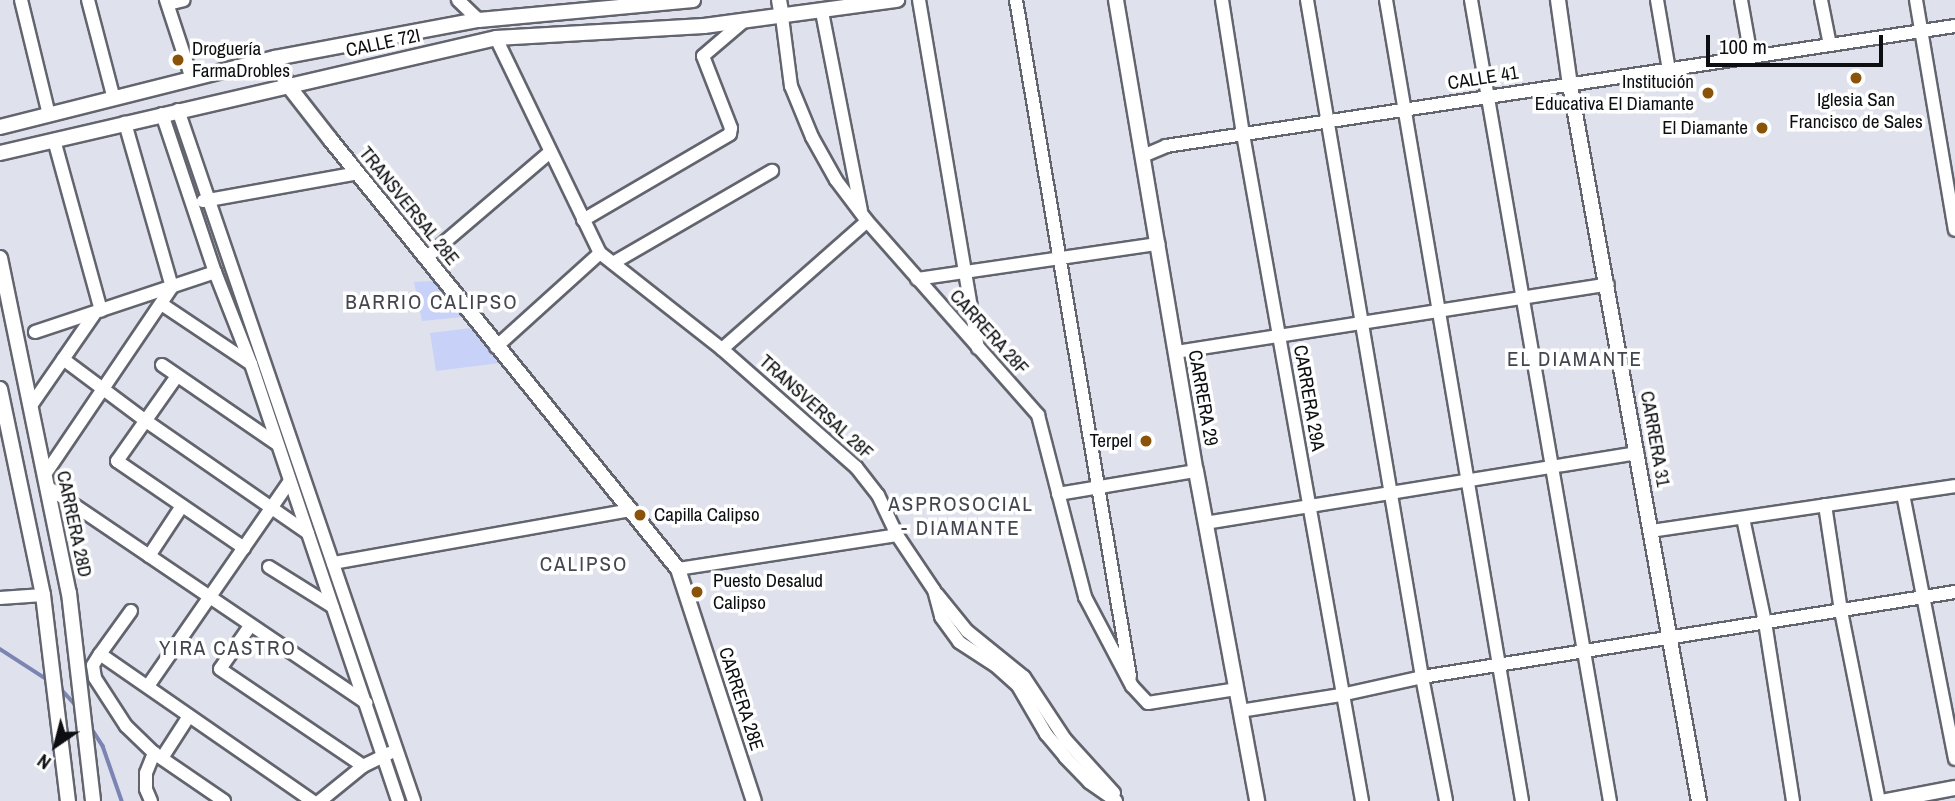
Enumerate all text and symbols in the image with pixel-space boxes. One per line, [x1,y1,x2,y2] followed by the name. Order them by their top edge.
[1710,21,1887,65] scale bar
[344,24,422,62] street label: CALLE 72I
[1719,32,1767,61] text: 100 m
[192,38,290,82] place label: Droguería FarmaDrobles
[170,52,186,68] marker: Droguería FarmaDrobles
[1446,61,1520,95] street label: CALLE 41
[1848,70,1864,86] marker: Iglesia San Francisco de Sales
[1535,71,1694,115] place label: Institución Educativa El Diamante
[1700,85,1716,101] marker: Institución Educativa El Diamante
[1789,89,1923,133] place label: Iglesia San Francisco de Sales
[1662,117,1748,139] place label: El Diamante
[1754,120,1770,136] marker: El Diamante
[354,142,464,270] street label: TRANSVERSAL 28E
[945,284,1033,380] street label: CARRERA 28F
[347,289,517,315] district label: BARRIO CALIPSO
[1288,343,1330,453] street label: CARRERA 29A
[1508,346,1642,372] district label: EL DIAMANTE
[1183,348,1223,448] street label: CARRERA 29
[754,350,878,464] street label: TRANSVERSAL 28F
[1635,389,1675,489] street label: CARRERA 31
[1090,430,1132,452] place label: Terpel
[1138,433,1154,449] marker: Terpel
[52,468,96,580] street label: CARRERA 28D
[890,491,1032,541] district label: ASPROSOCIAL - DIAMANTE
[654,504,760,526] place label: Capilla Calipso
[632,507,648,523] marker: Capilla Calipso
[541,551,627,577] district label: CALIPSO
[713,570,823,614] place label: Puesto Desalud Calipso
[687,582,707,602] marker: Puesto Desalud Calipso
[160,635,296,661] district label: YIRA CASTRO
[713,644,769,754] street label: CARRERA 28E
[21,710,91,780] north arrow
[32,748,56,776] text: N

